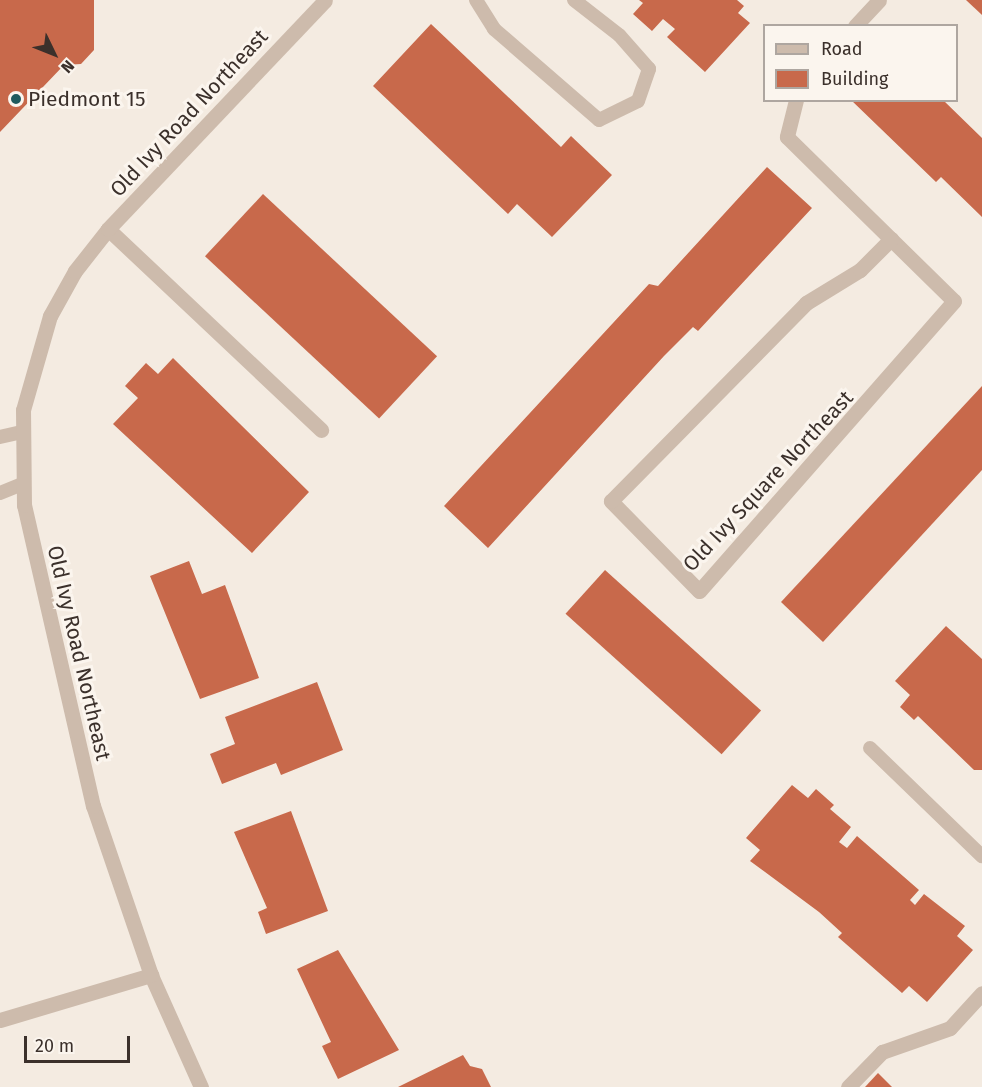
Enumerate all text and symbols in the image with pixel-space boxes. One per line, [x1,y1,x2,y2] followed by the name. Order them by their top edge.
[24,24,84,84] north arrow
[105,24,273,202] street label: Old Ivy Road Northeast
[763,24,958,102] legend
[821,38,863,60] text: Road
[57,56,78,77] text: N
[821,68,888,90] text: Building
[28,86,145,112] place label: Piedmont 15
[9,92,23,106] marker: Piedmont 15
[678,385,858,577] street label: Old Ivy Square Northeast
[42,543,116,763] street label: Old Ivy Road Northeast
[27,1024,134,1062] scale bar
[35,1035,74,1057] text: 20 m

